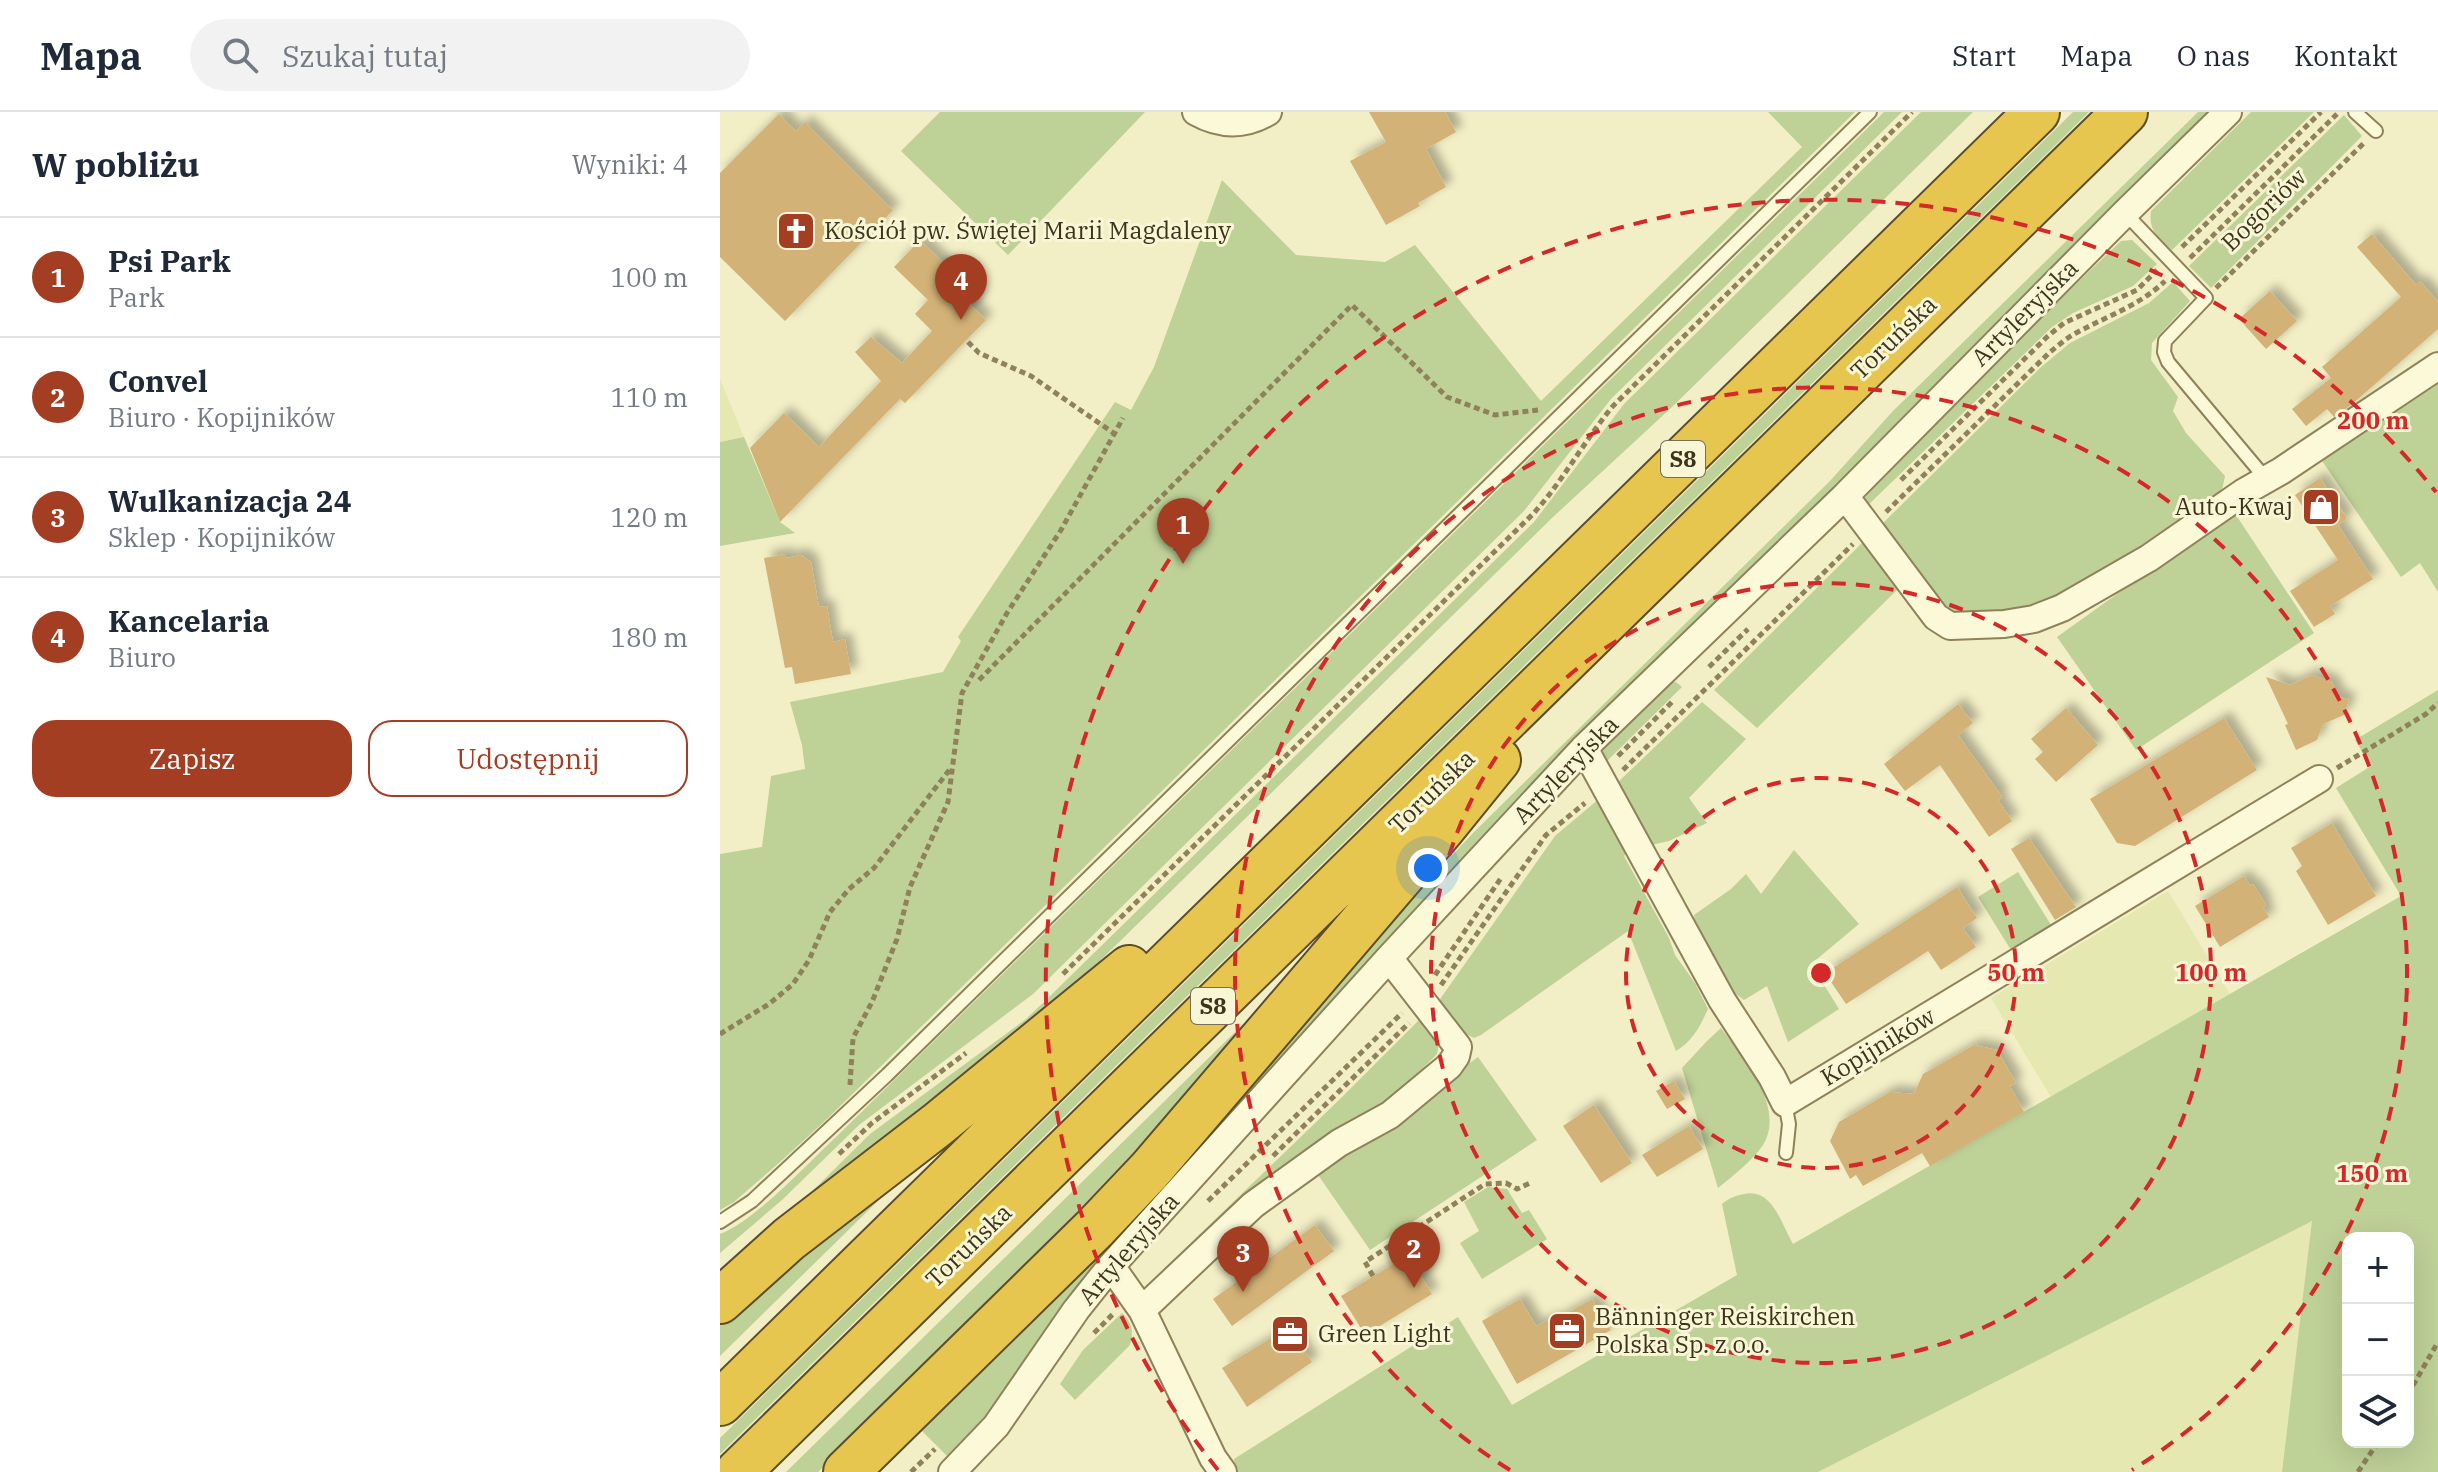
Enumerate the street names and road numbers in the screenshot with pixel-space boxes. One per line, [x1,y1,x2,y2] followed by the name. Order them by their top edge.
[2214,161,2313,258] street label: Bogoriów
[1964,252,2085,373] street label: Artyleryjska
[1843,288,1943,386] street label: Toruńska
[1661,441,1705,477] road number: S8
[1506,708,1625,830] street label: Artyleryjska
[1381,742,1481,840] street label: Toruńska
[1191,988,1235,1024] road number: S8
[1814,999,1941,1093] street label: Kopijników
[1071,1185,1186,1311] street label: Artyleryjska
[918,1196,1018,1294] street label: Toruńska

